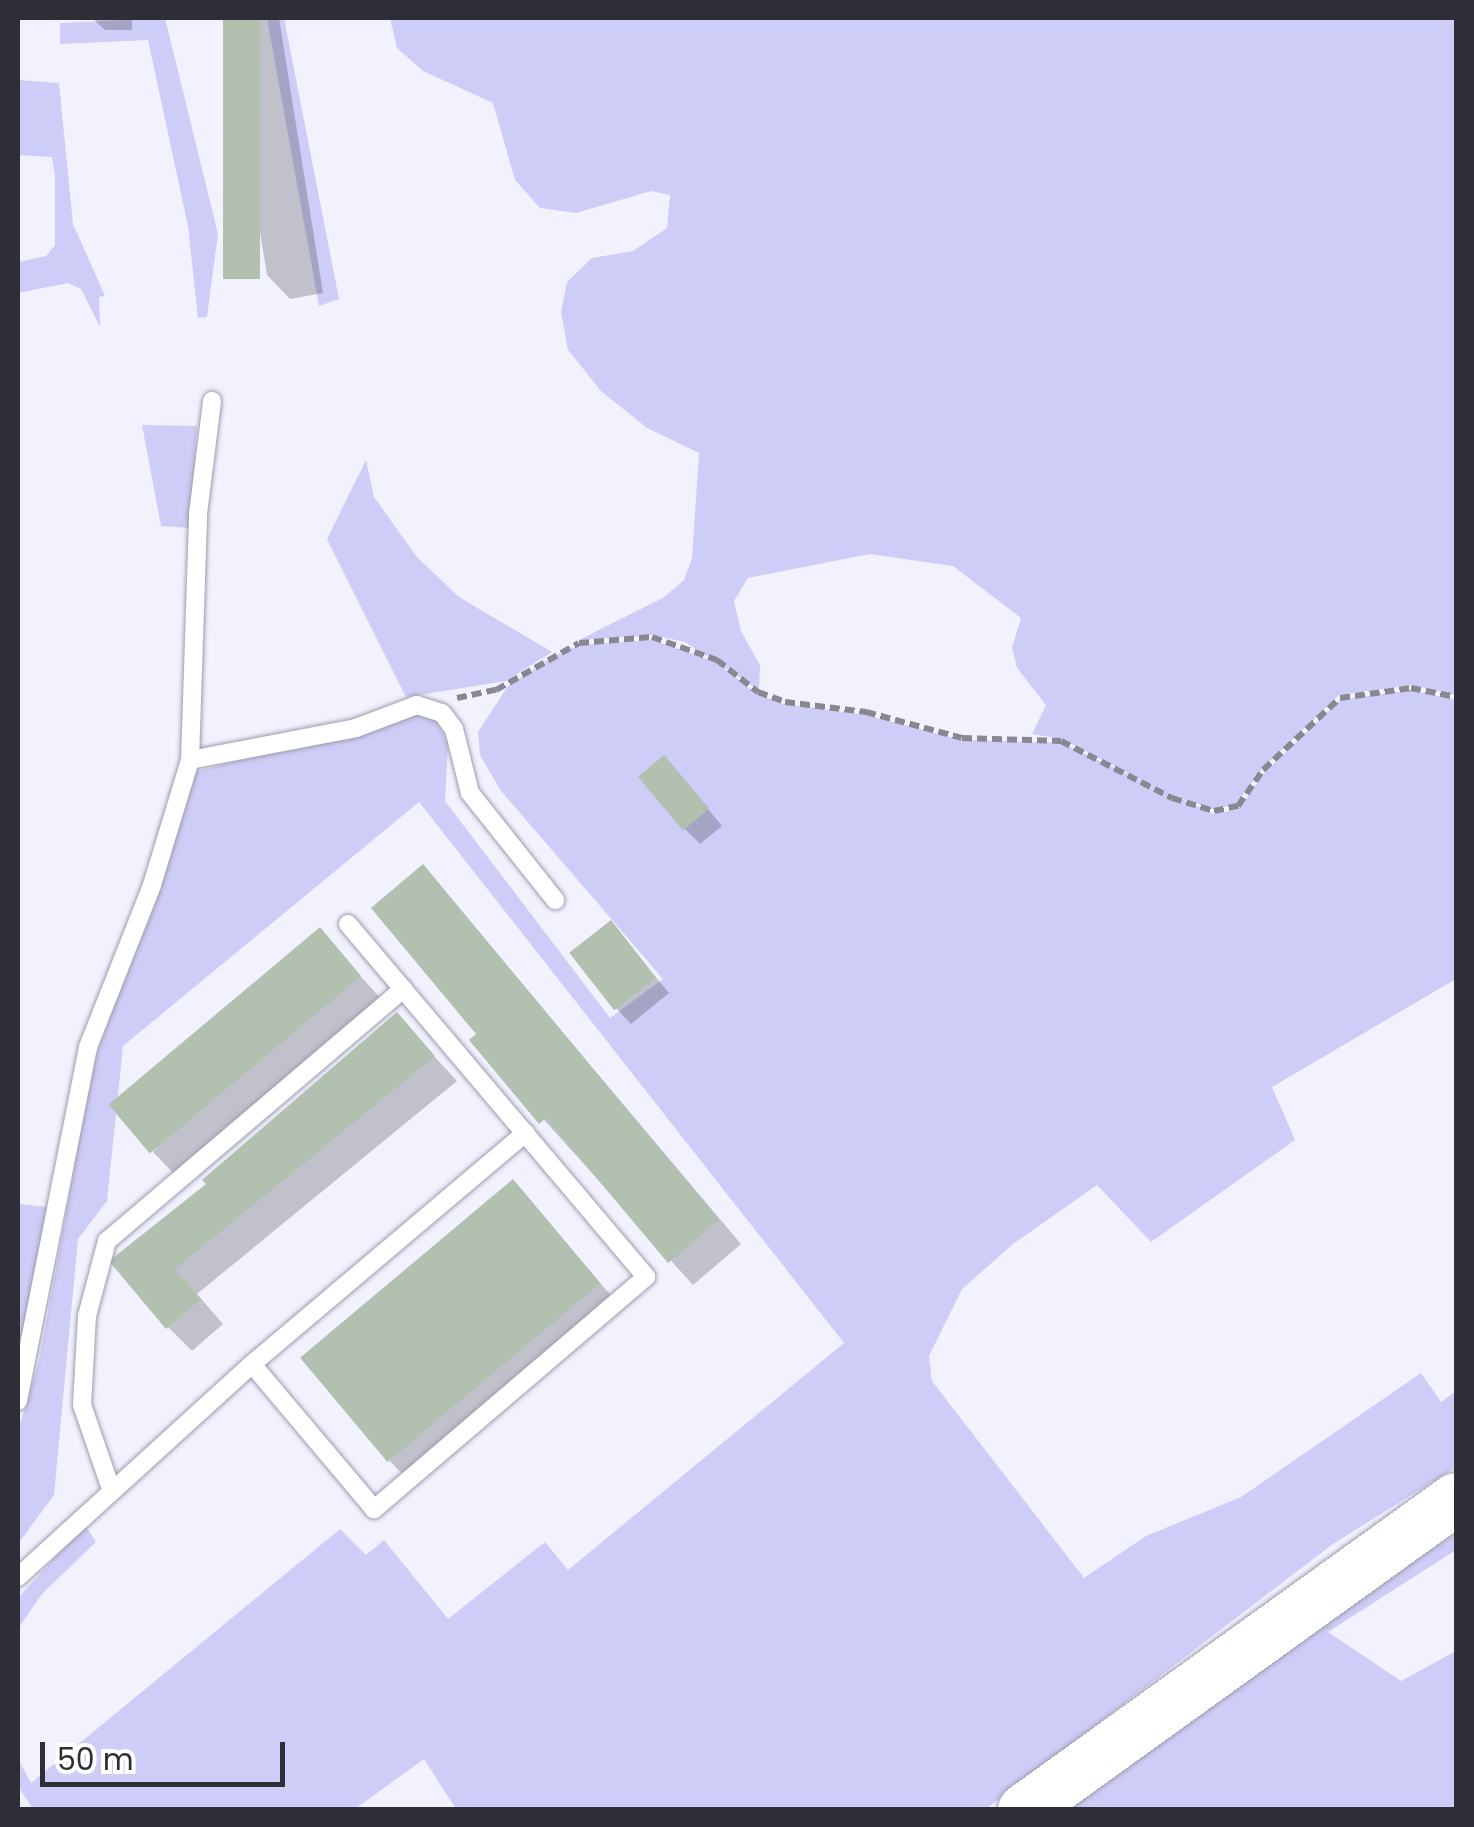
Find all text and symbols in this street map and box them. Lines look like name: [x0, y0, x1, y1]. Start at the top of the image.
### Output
scale bar: [45, 1722, 290, 1784]
text: 50 m: [57, 1738, 134, 1781]

